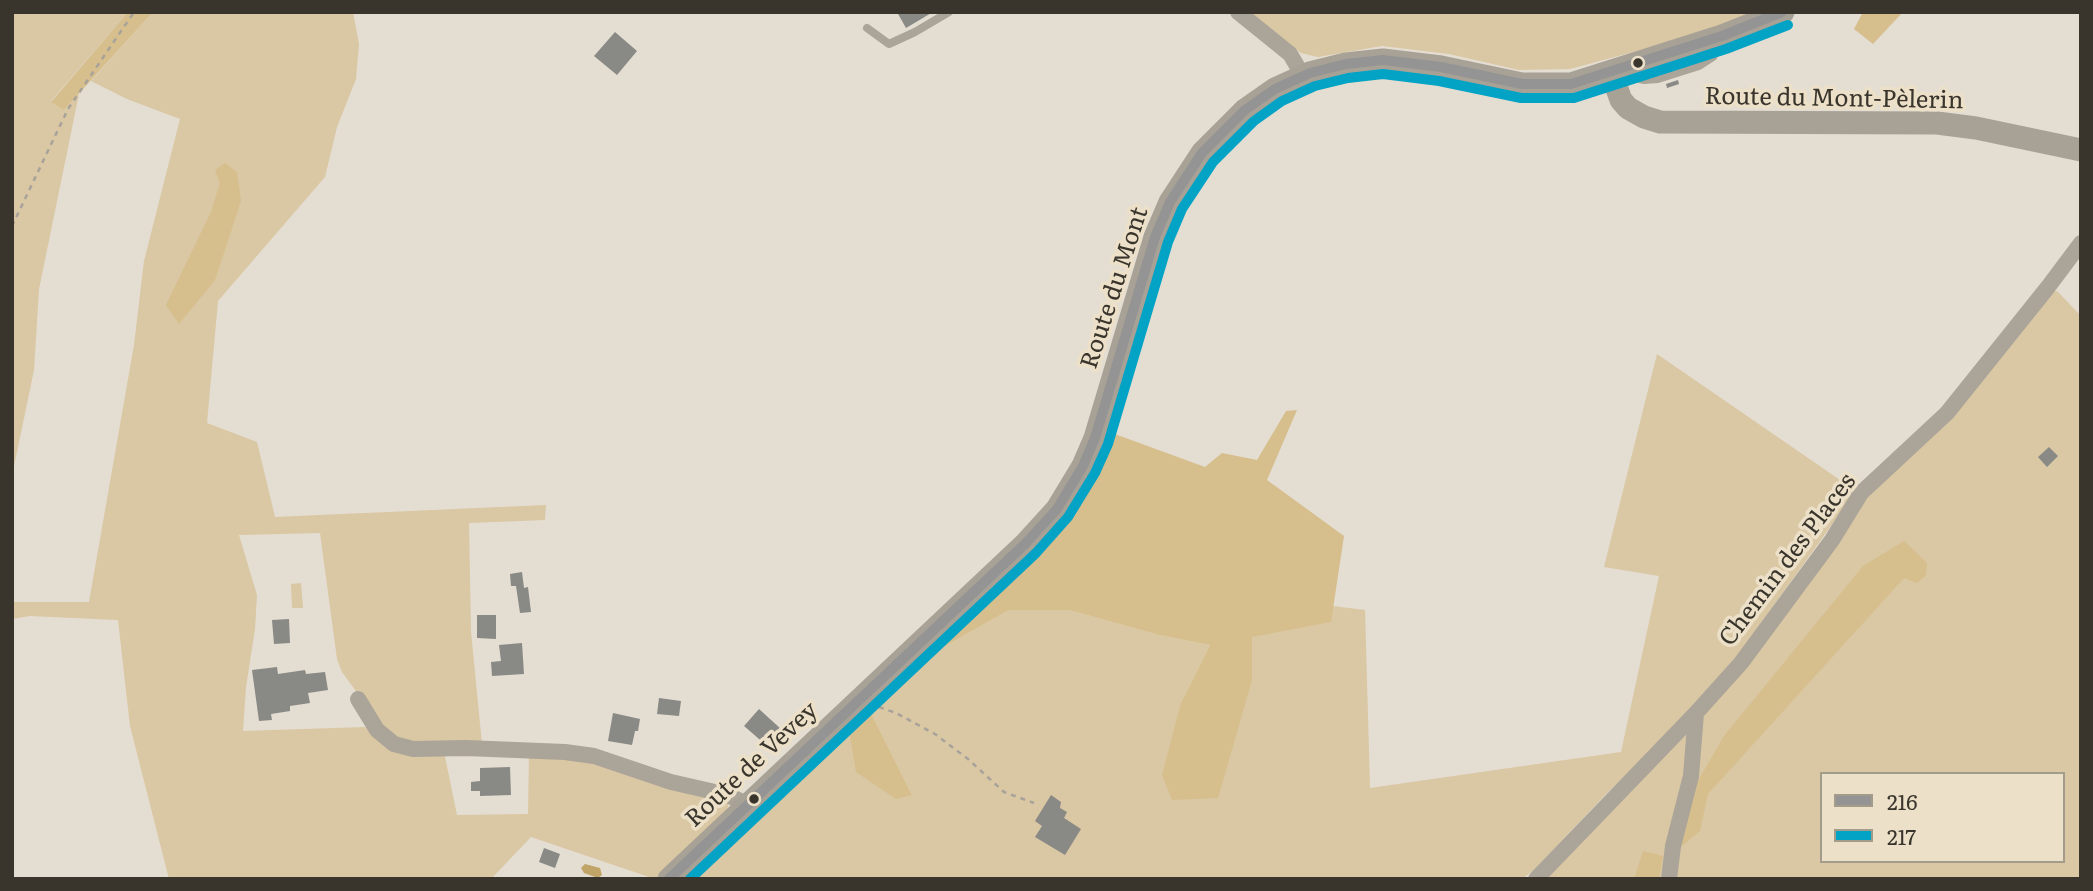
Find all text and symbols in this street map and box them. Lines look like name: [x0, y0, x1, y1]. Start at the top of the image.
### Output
unlabelled marker: [1631, 56, 1645, 70]
street label: Route du Mont-Pèlerin: [1704, 82, 1964, 116]
street label: Route du Mont: [1075, 203, 1155, 373]
street label: Chemin des Places: [1714, 468, 1862, 652]
street label: Route de Vevey: [680, 696, 824, 834]
legend: [1820, 772, 2065, 863]
text: 216: [1887, 785, 1917, 816]
unlabelled marker: [747, 792, 761, 806]
text: 217: [1887, 820, 1916, 851]

